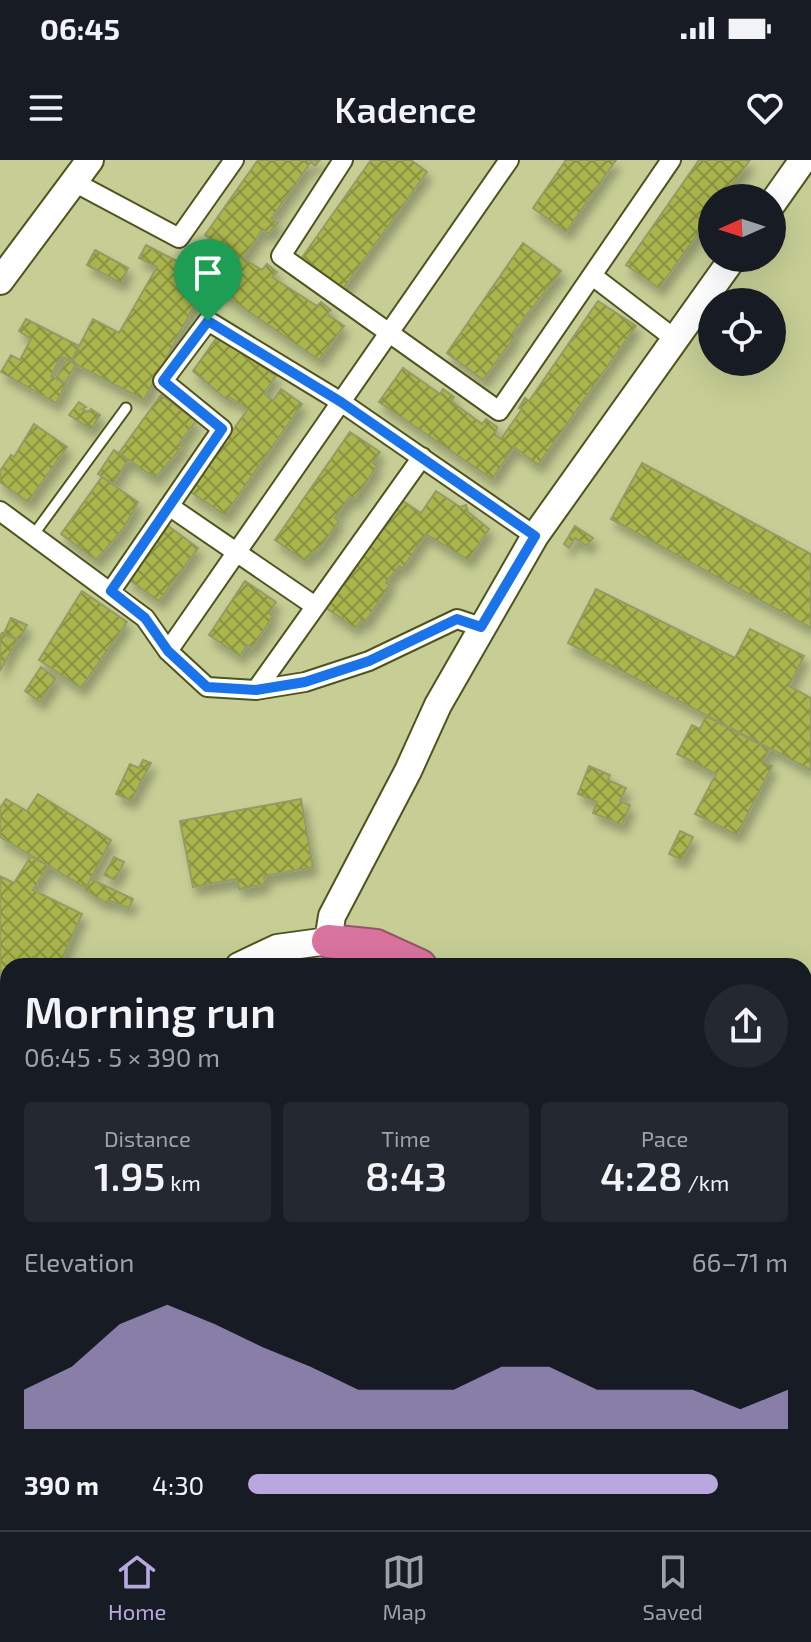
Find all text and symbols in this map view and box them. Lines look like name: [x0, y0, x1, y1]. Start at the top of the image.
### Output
text: 06:45: [40, 10, 120, 46]
icon: menu: [24, 86, 68, 130]
icon: heart: [743, 86, 787, 130]
text: Kadence: [334, 87, 477, 130]
north arrow: [698, 184, 786, 272]
map controls: [698, 184, 786, 376]
pin: [174, 239, 242, 321]
icon: arrive: [186, 251, 230, 295]
button: locate: [698, 288, 786, 376]
text: Morning run: [24, 984, 276, 1037]
button: share: [704, 984, 788, 1068]
text: 06:45 · 5 × 390 m: [24, 1041, 220, 1072]
text: Distance: [104, 1125, 191, 1151]
text: Time: [381, 1125, 431, 1151]
text: Pace: [641, 1125, 688, 1151]
text: 1.95: [94, 1151, 165, 1199]
text: 8:43: [365, 1151, 447, 1199]
text: 4:28: [600, 1151, 683, 1199]
text: km: [165, 1169, 201, 1195]
text: /km: [683, 1169, 729, 1195]
text: Elevation: [24, 1246, 134, 1277]
text: 66–71 m: [692, 1246, 788, 1277]
text: 390 m: [24, 1469, 99, 1500]
text: 4:30: [152, 1469, 204, 1500]
tab: Home: [108, 1550, 166, 1624]
tab: Map: [382, 1550, 427, 1624]
tab: Saved: [643, 1550, 703, 1624]

